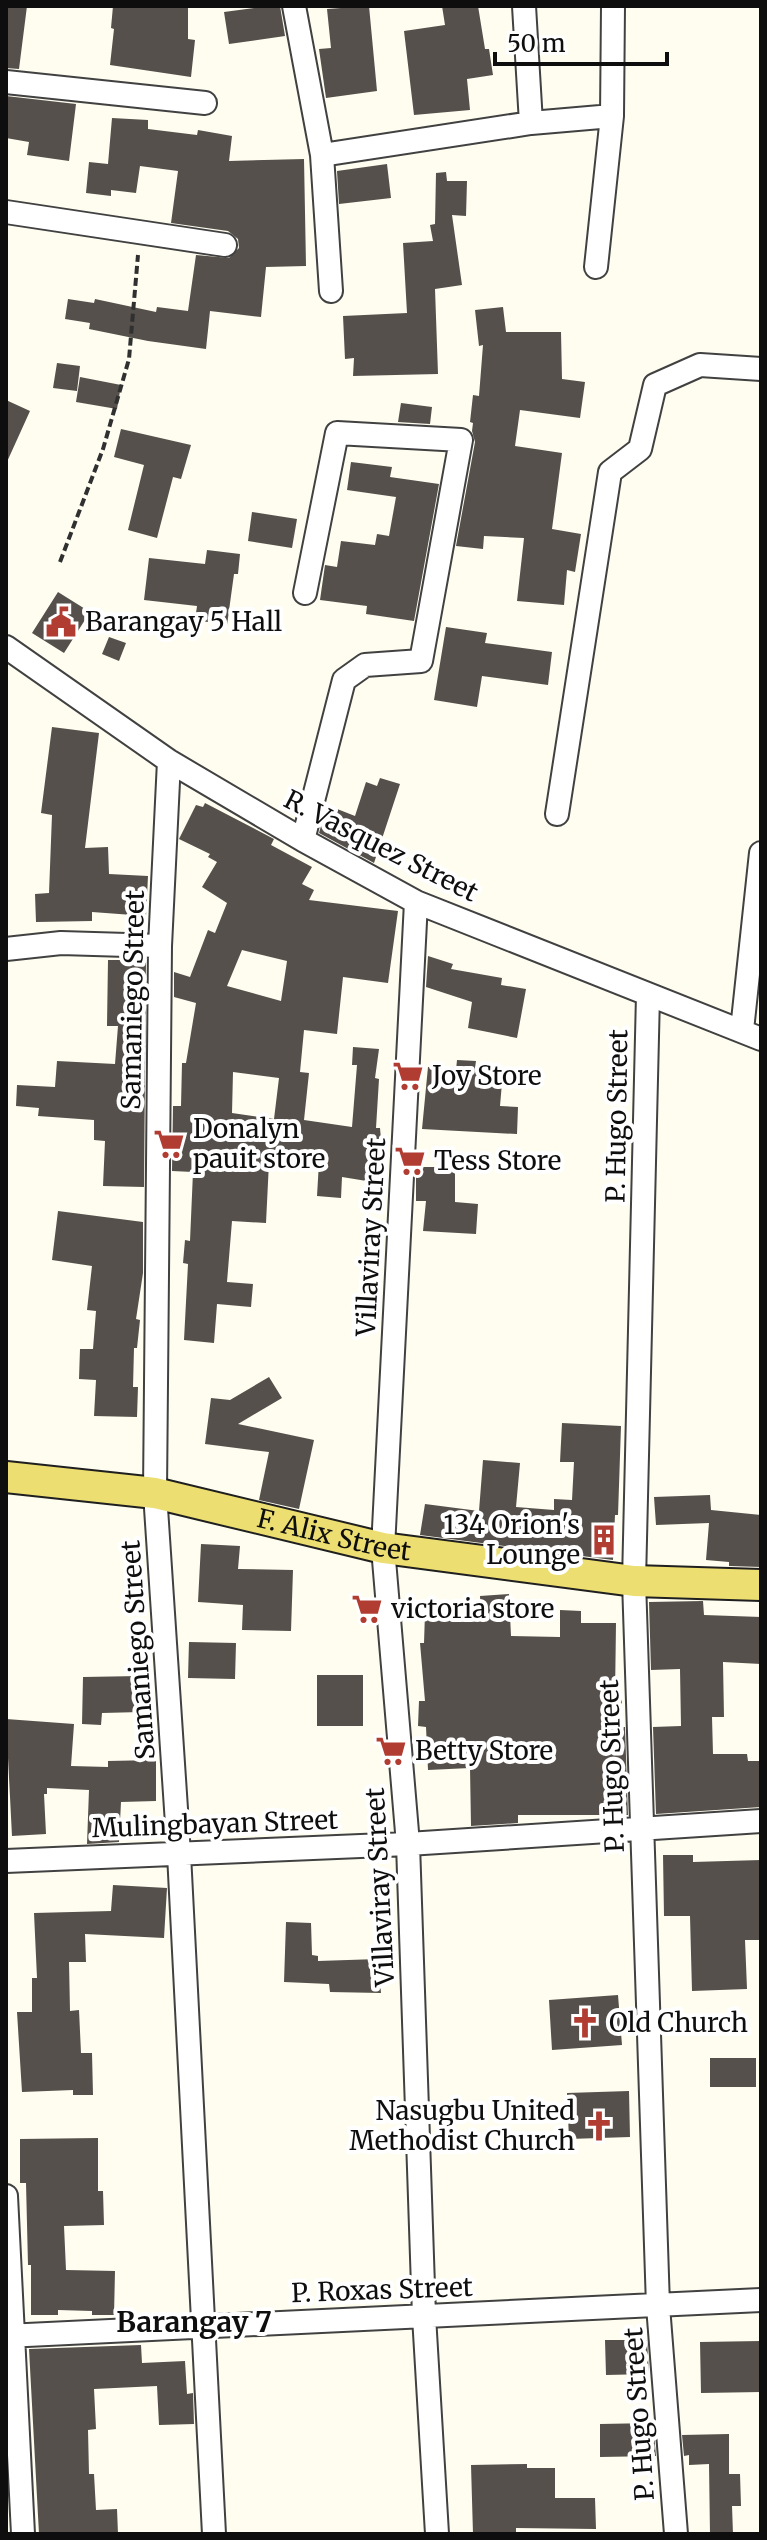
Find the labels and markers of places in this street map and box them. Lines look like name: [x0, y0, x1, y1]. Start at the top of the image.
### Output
public building icon: Barangay 5 Hall: [44, 605, 78, 639]
place label: Barangay 5 Hall: [85, 605, 282, 638]
supermarket icon: Joy Store: [391, 1059, 425, 1093]
place label: Joy Store: [431, 1059, 542, 1092]
place label: Donalyn pauit store: [193, 1112, 325, 1175]
supermarket icon: Donalyn pauit store: [152, 1127, 186, 1161]
supermarket icon: Tess Store: [393, 1144, 427, 1178]
place label: Tess Store: [434, 1144, 561, 1177]
place label: 134 Orion's Lounge: [443, 1508, 580, 1571]
building icon: 134 Orion's Lounge: [587, 1523, 621, 1557]
supermarket icon: victoria store: [350, 1592, 384, 1626]
place label: victoria store: [390, 1592, 554, 1625]
supermarket icon: Betty Store: [374, 1734, 408, 1768]
place label: Betty Store: [415, 1734, 553, 1767]
church icon: Old Church: [568, 2006, 602, 2040]
place label: Old Church: [609, 2006, 748, 2039]
place label: Nasugbu United Methodist Church: [349, 2094, 575, 2157]
church icon: Nasugbu United Methodist Church: [582, 2109, 616, 2143]

